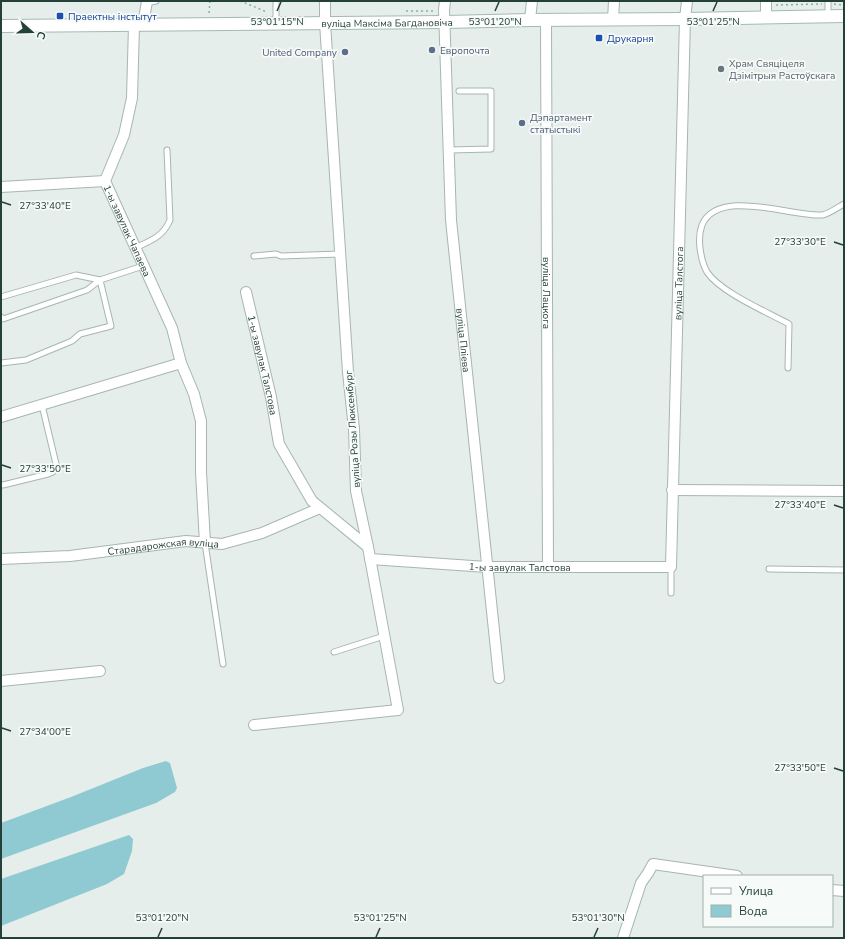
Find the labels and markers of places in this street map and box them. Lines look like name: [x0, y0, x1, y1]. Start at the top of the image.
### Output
place label: Праектны інстытут: [68, 10, 157, 24]
marker: Праектны інстытут: [55, 11, 65, 21]
place label: Друкарня: [607, 32, 654, 46]
marker: Друкарня: [594, 33, 604, 43]
place label: Европочта: [440, 44, 490, 58]
marker: Европочта: [427, 45, 437, 55]
place label: United Company: [262, 46, 338, 60]
marker: United Company: [340, 47, 350, 57]
place label: Храм Свяціцеля Дзімітрыя Растоўскага: [729, 57, 835, 83]
marker: Храм Свяціцеля Дзімітрыя Растоўскага: [716, 64, 726, 74]
place label: Дэпартамент статыстыкі: [530, 111, 593, 137]
marker: Дэпартамент статыстыкі: [517, 118, 527, 128]

